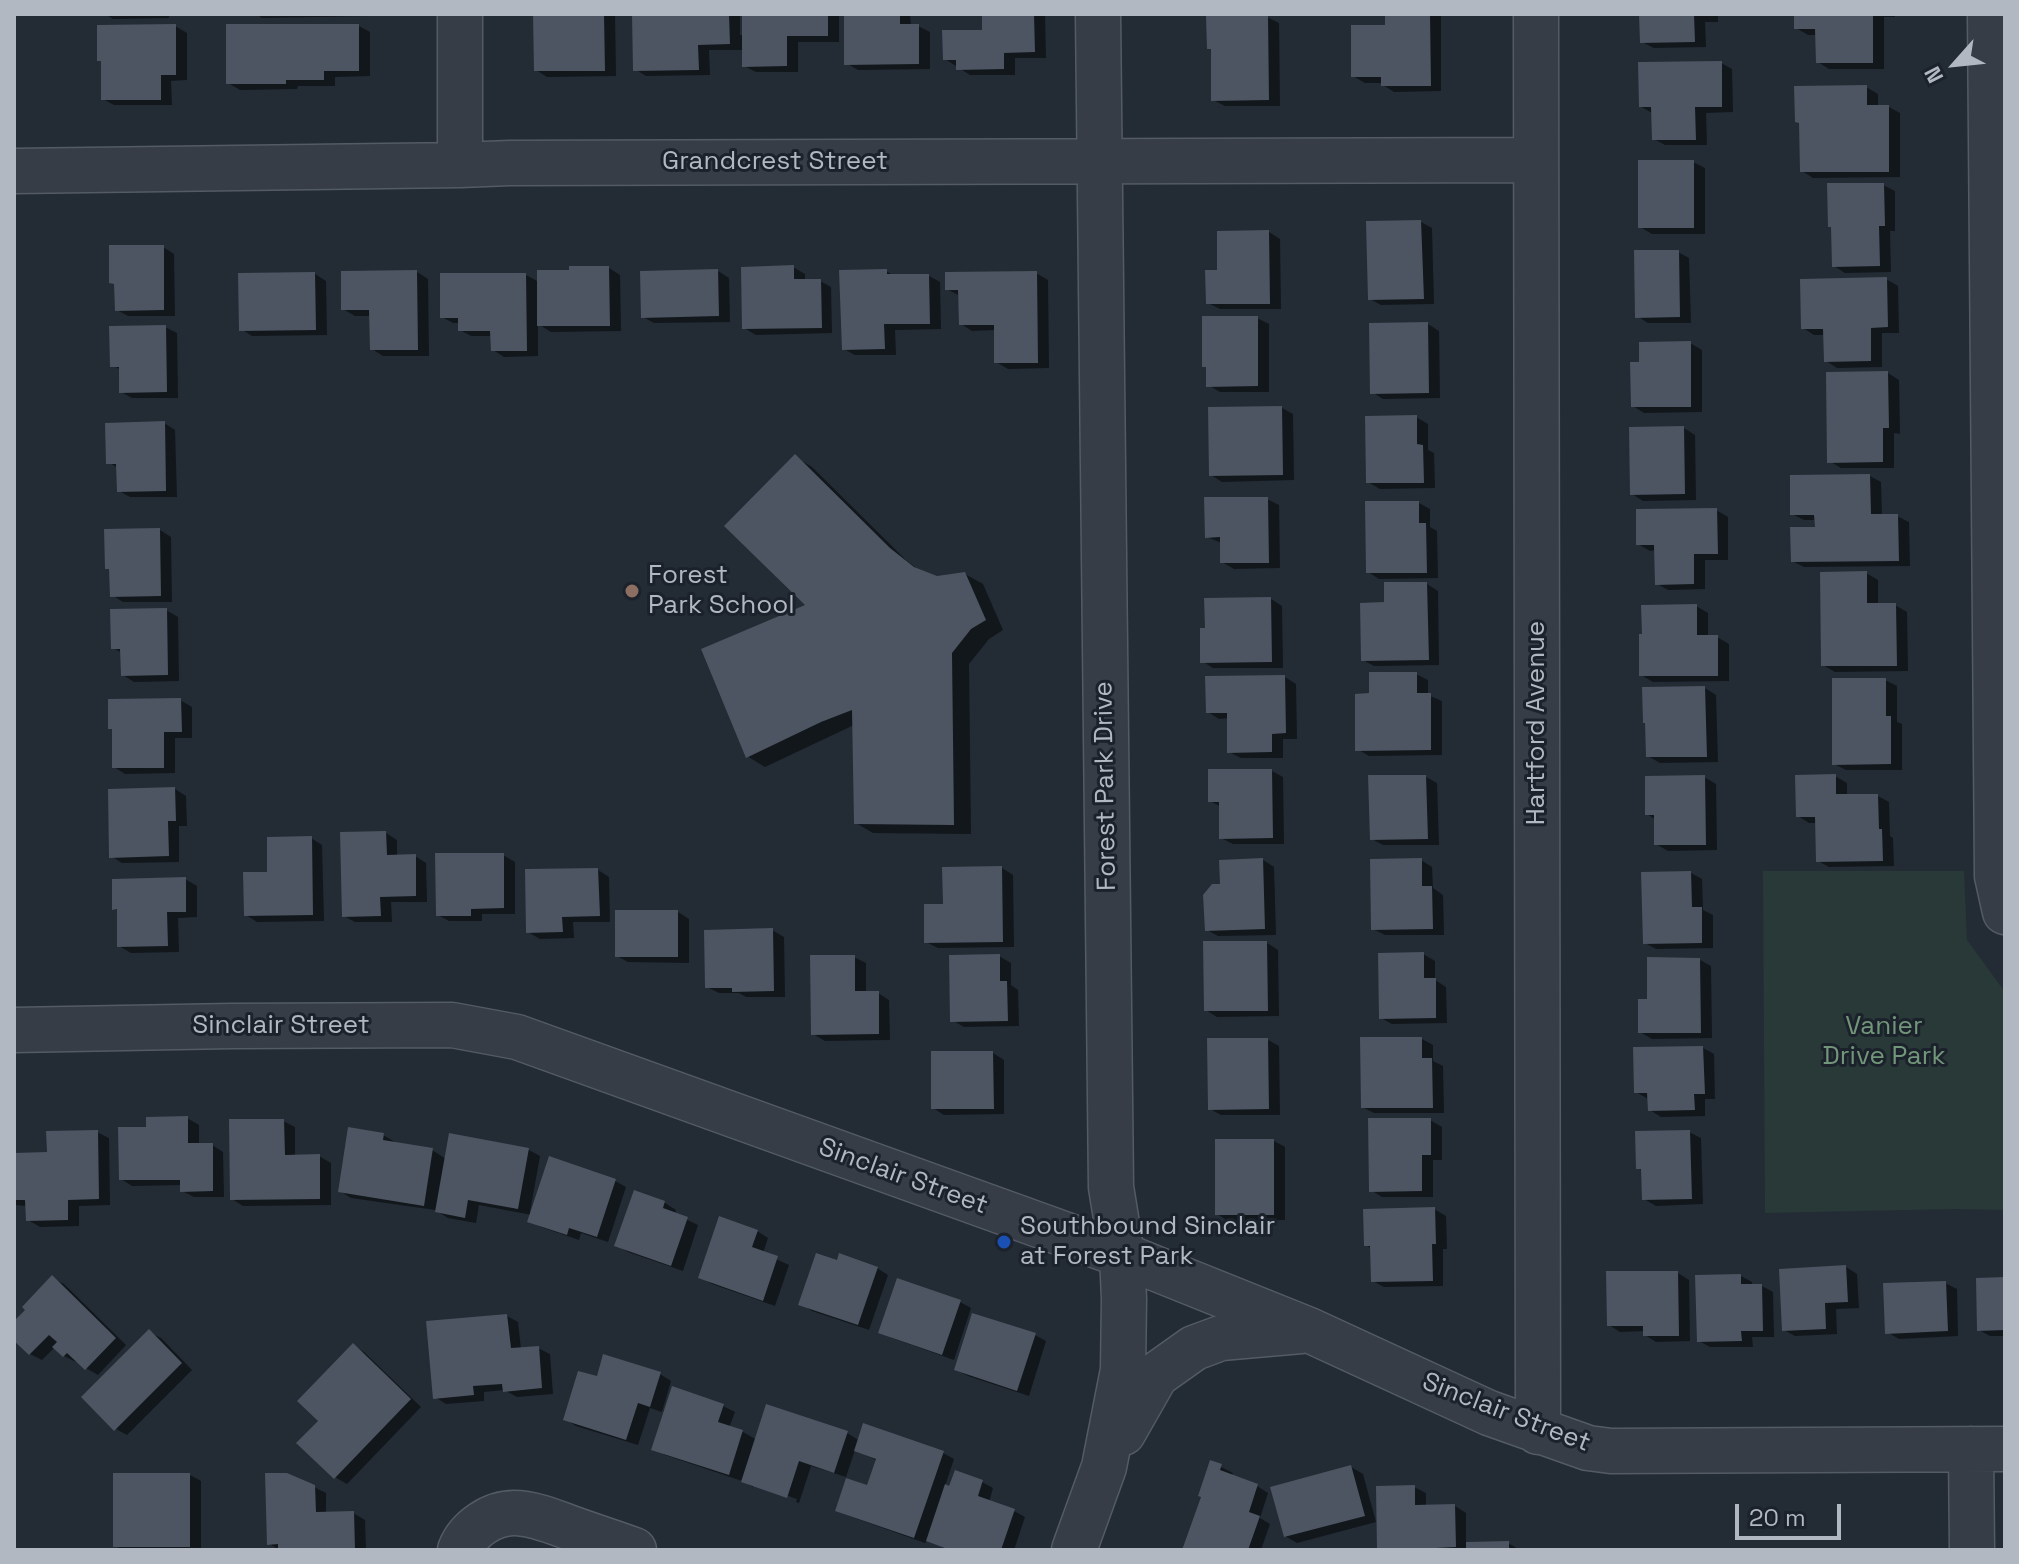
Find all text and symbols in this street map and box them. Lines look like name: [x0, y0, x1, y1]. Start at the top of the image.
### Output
north arrow: [1915, 24, 1995, 104]
text: N: [1918, 62, 1949, 88]
street label: Grandcrest Street: [662, 146, 888, 178]
place label: Forest Park School: [648, 560, 795, 622]
marker: Forest Park School: [623, 582, 641, 600]
street label: Hartford Avenue: [1521, 621, 1553, 825]
street label: Forest Park Drive: [1089, 681, 1123, 891]
street label: Sinclair Street: [192, 1010, 370, 1042]
park label: Vanier Drive Park: [1822, 1011, 1946, 1072]
street label: Sinclair Street: [814, 1132, 992, 1222]
place label: Southbound Sinclair at Forest Park: [1020, 1211, 1275, 1272]
marker: Southbound Sinclair at Forest Park: [995, 1233, 1013, 1251]
street label: Sinclair Street: [1418, 1367, 1594, 1459]
scale bar: [1739, 1488, 1845, 1538]
text: 20 m: [1749, 1502, 1806, 1533]

